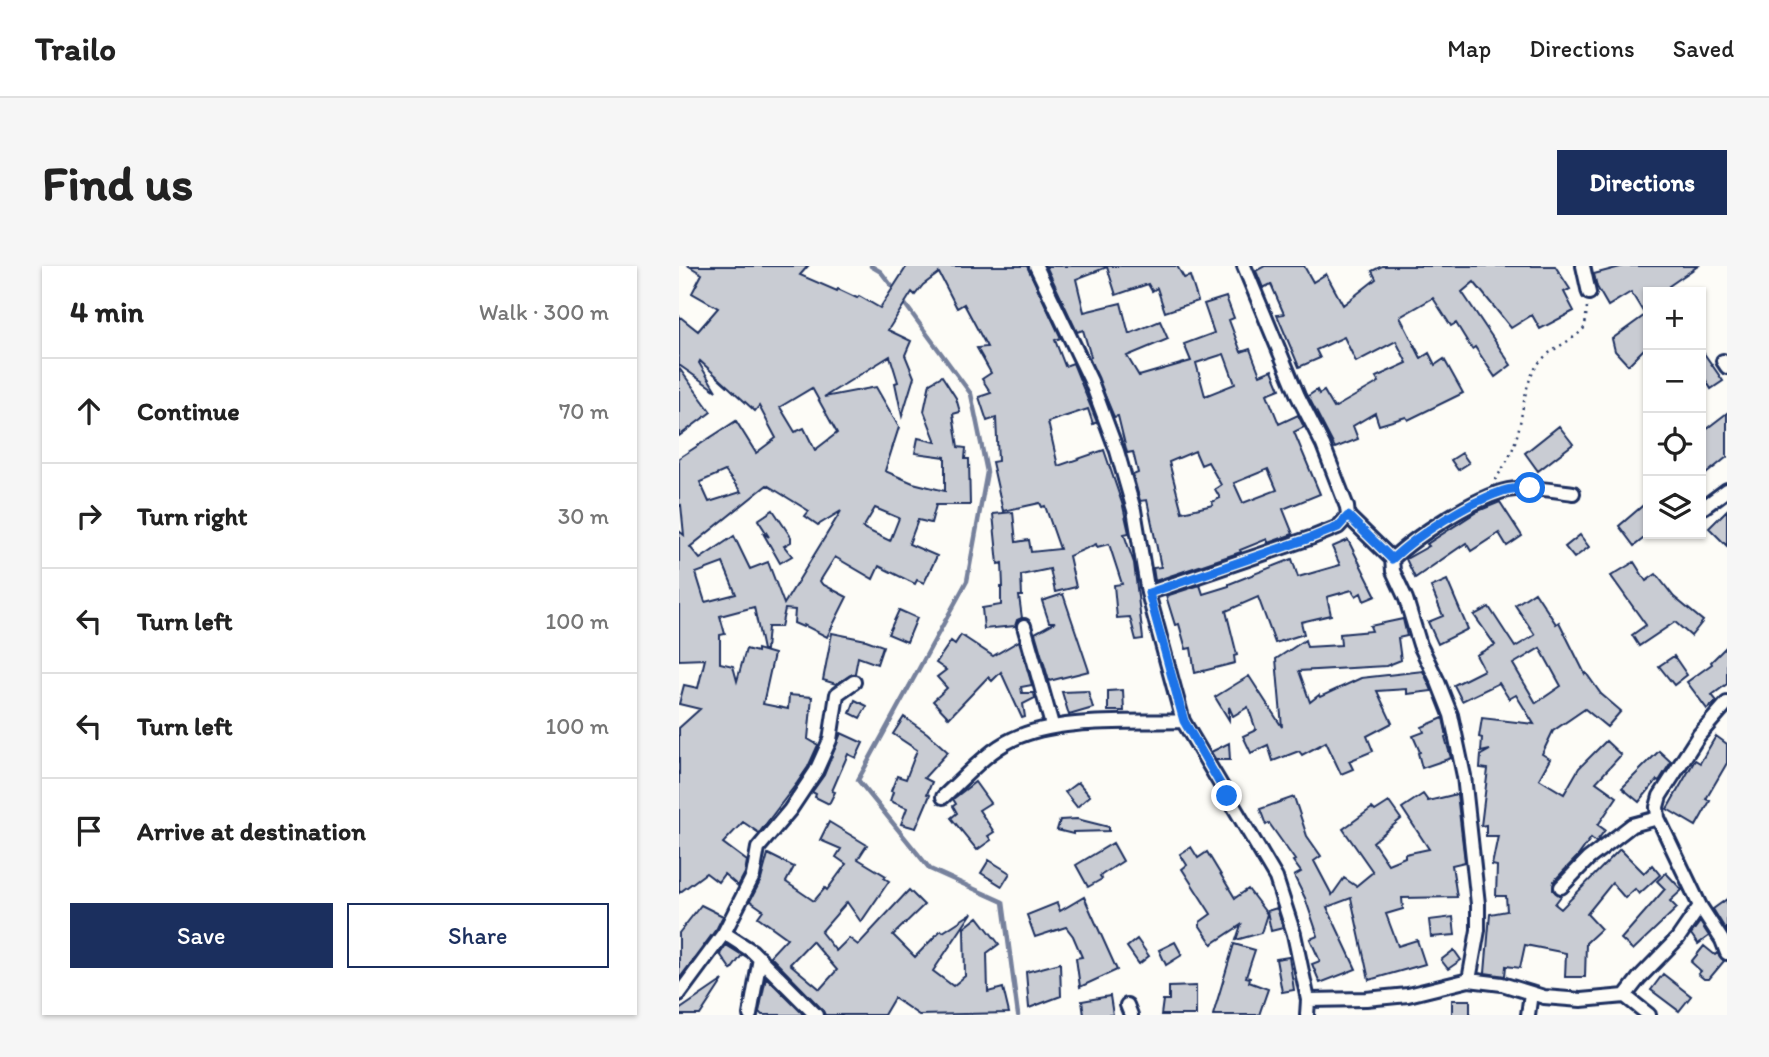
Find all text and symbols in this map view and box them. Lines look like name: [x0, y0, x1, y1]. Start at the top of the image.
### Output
text: Trailo: [35, 29, 116, 68]
text: Map: [1447, 34, 1491, 63]
text: Directions: [1529, 34, 1635, 63]
text: Saved: [1673, 34, 1734, 63]
button: Directions: [1557, 150, 1727, 215]
text: Find us: [42, 153, 193, 212]
map controls: [1643, 287, 1706, 539]
button: +: [1643, 287, 1706, 350]
text: 4 min: [70, 293, 144, 330]
text: Walk · 300 m: [479, 298, 609, 326]
button: −: [1643, 350, 1706, 413]
icon: ahead: [70, 392, 108, 430]
text: Continue: [137, 395, 240, 427]
text: 70 m: [559, 397, 609, 425]
button: locate: [1643, 413, 1706, 476]
route start: [1514, 472, 1545, 503]
button: layers: [1643, 476, 1706, 539]
icon: right: [70, 497, 108, 535]
text: Turn right: [137, 500, 248, 532]
text: 30 m: [558, 502, 609, 530]
icon: left: [70, 602, 108, 640]
text: Turn left: [137, 605, 233, 637]
text: 100 m: [545, 607, 609, 635]
icon: left: [70, 707, 108, 745]
text: Turn left: [137, 710, 233, 742]
text: 100 m: [545, 712, 609, 740]
route end: [1211, 780, 1242, 811]
icon: arrive: [70, 812, 108, 850]
text: Arrive at destination: [137, 815, 366, 847]
button: Save: [70, 903, 333, 968]
button: Share: [347, 903, 609, 968]

